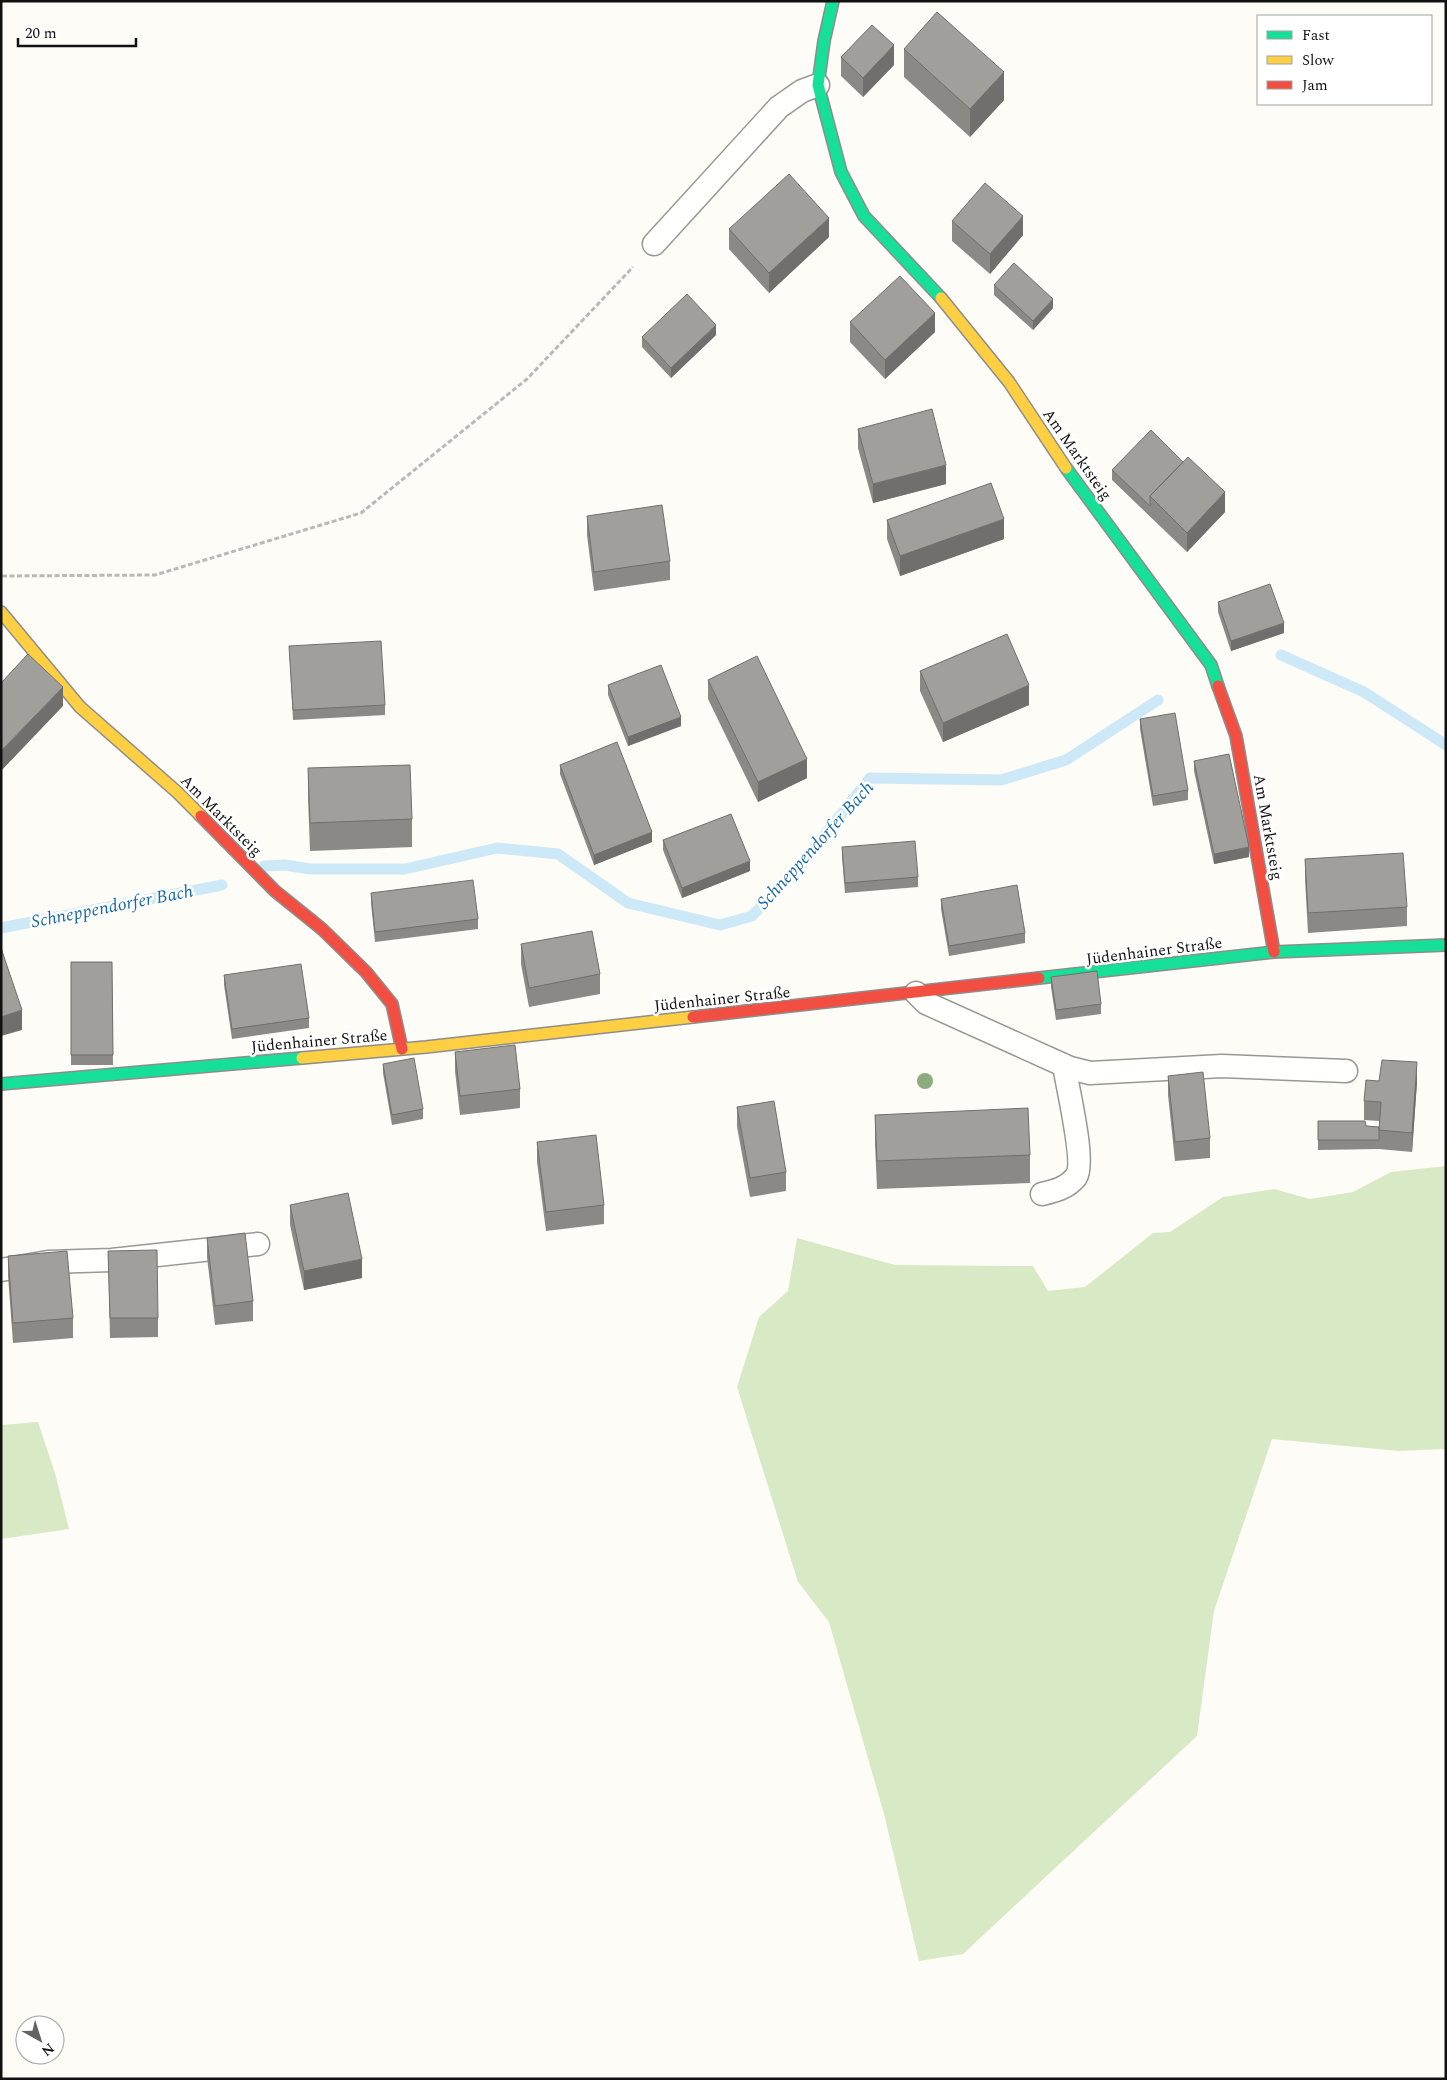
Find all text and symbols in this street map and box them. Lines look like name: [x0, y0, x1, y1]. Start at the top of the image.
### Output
scale bar: [18, 15, 135, 47]
legend: [1257, 15, 1432, 105]
text: 20 m: [25, 22, 57, 45]
text: Fast: [1302, 24, 1330, 47]
text: Slow: [1302, 49, 1334, 72]
text: Jam: [1302, 74, 1328, 97]
street label: Am Marktsteig: [1037, 404, 1118, 505]
street label: Am Marktsteig: [175, 769, 268, 862]
street label: Am Marktsteig: [1247, 772, 1289, 882]
water label: Schneppendorfer Bach: [750, 775, 880, 915]
water label: Schneppendorfer Bach: [29, 878, 195, 935]
street label: Jüdenhainer Straße: [1085, 931, 1223, 971]
street label: Jüdenhainer Straße: [653, 980, 791, 1018]
street label: Jüdenhainer Straße: [250, 1023, 388, 1059]
north arrow: [15, 2015, 65, 2065]
text: N: [37, 2038, 59, 2061]

